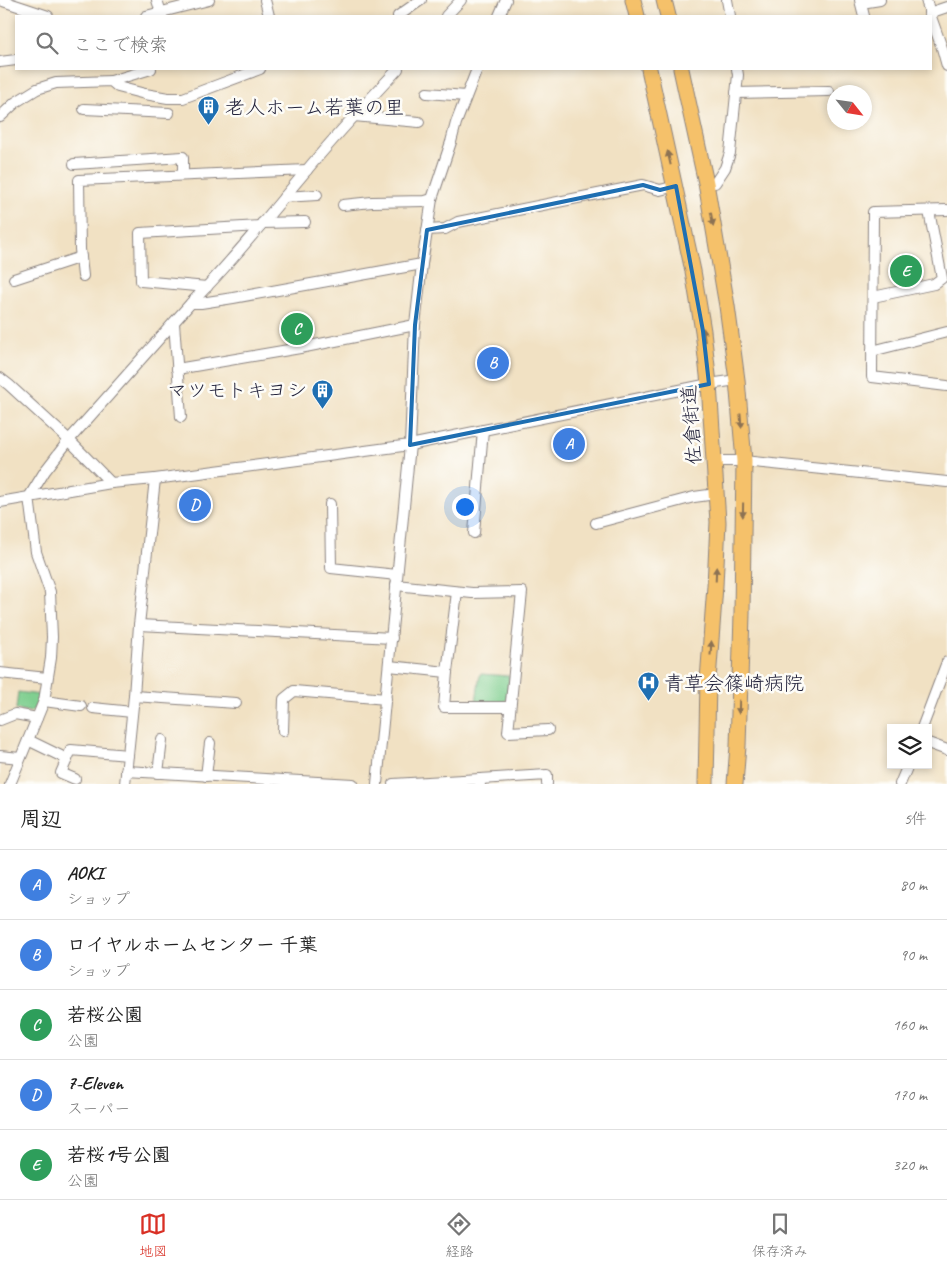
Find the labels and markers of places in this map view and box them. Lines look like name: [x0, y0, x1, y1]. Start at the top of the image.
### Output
building icon: 老人ホーム若葉の里: [197, 95, 221, 126]
place label: 老人ホーム若葉の里: [225, 95, 404, 120]
pin: E: [890, 252, 922, 290]
pin: C: [281, 310, 313, 348]
pin: B: [477, 344, 509, 382]
place label: マツモトキヨシ: [167, 378, 307, 403]
building icon: マツモトキヨシ: [311, 378, 335, 409]
pin: A: [553, 425, 585, 463]
pin: D: [179, 486, 211, 524]
hospital icon: 青草会篠崎病院: [636, 671, 660, 702]
place label: 青草会篠崎病院: [664, 671, 804, 696]

